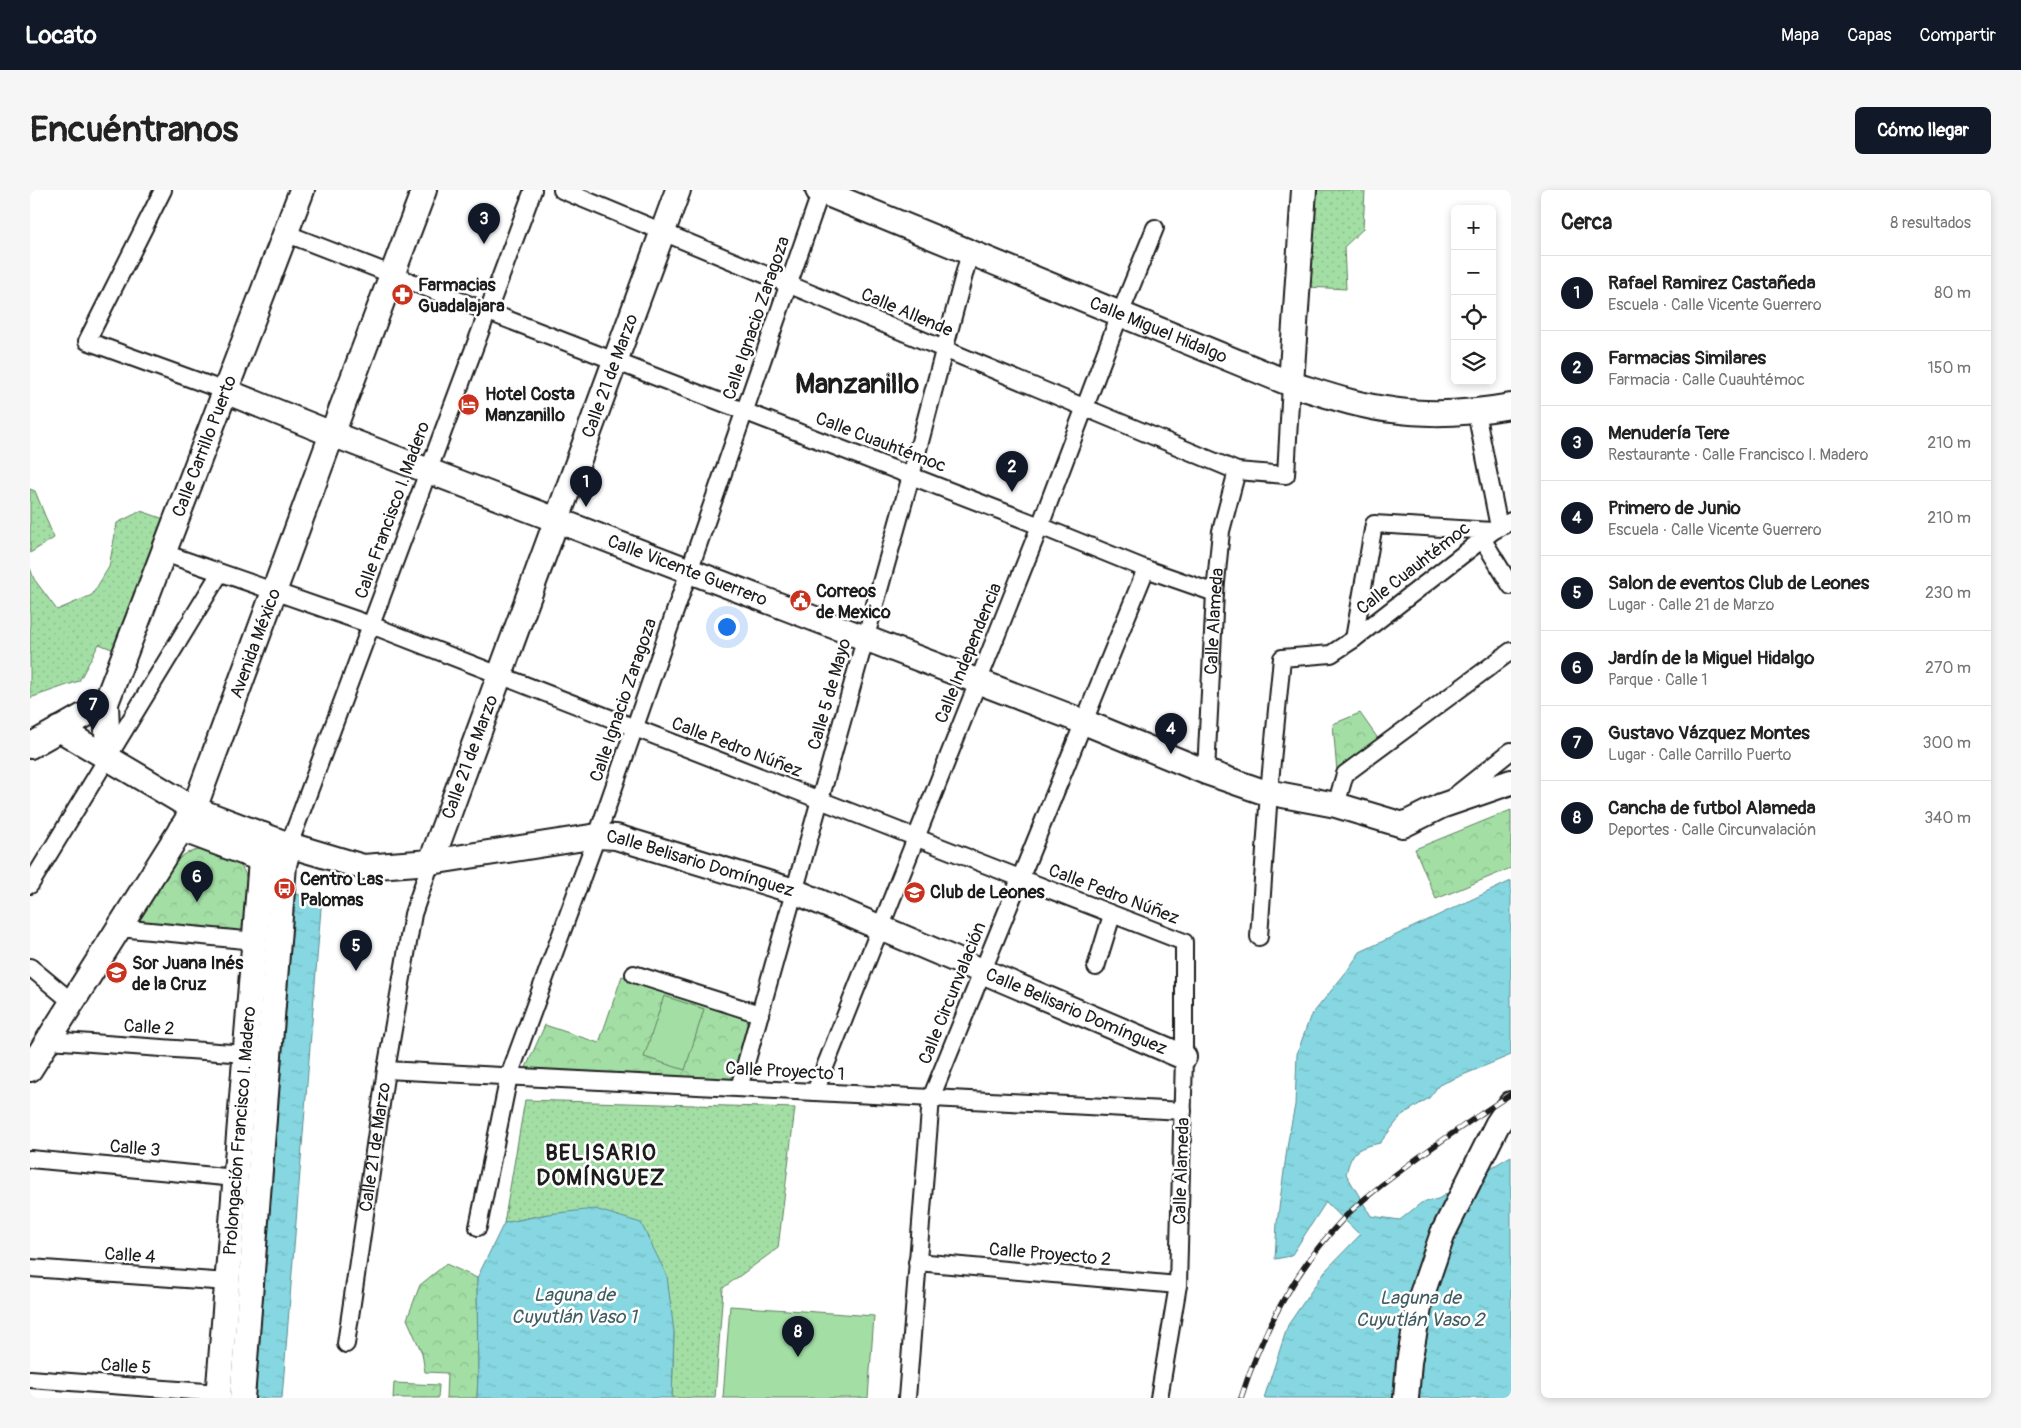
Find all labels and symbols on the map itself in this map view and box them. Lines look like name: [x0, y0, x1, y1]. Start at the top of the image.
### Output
pin: 3: [468, 203, 500, 244]
street label: Calle Ignacio Zaragoza: [718, 233, 795, 403]
place label: Farmacias Guadalajara: [418, 274, 505, 318]
pharmacy icon: Farmacias Guadalajara: [390, 283, 414, 307]
street label: Calle Allende: [857, 283, 956, 342]
street label: Calle Miguel Hidalgo: [1086, 292, 1231, 369]
street label: Calle 21 de Marzo: [577, 310, 644, 441]
district label: Manzanillo: [795, 367, 919, 402]
street label: Calle Carrillo Puerto: [167, 372, 242, 520]
place label: Hotel Costa Manzanillo: [485, 383, 575, 427]
hotel icon: Hotel Costa Manzanillo: [457, 392, 481, 416]
street label: Calle Cuauhtémoc: [812, 407, 949, 478]
street label: Calle Francisco I. Madero: [350, 418, 435, 602]
pin: 2: [996, 451, 1028, 492]
pin: 1: [570, 466, 602, 507]
street label: Calle Cuauhtémoc: [1352, 517, 1475, 620]
street label: Calle Vicente Guerrero: [604, 530, 771, 612]
street label: Calle Alameda: [1200, 567, 1229, 675]
place label: Correos de Mexico: [816, 580, 891, 624]
street label: Calle Independencia: [930, 580, 1007, 727]
street label: Avenida México: [225, 585, 286, 702]
public building icon: Correos de Mexico: [788, 589, 812, 613]
your location: [714, 614, 740, 640]
street label: Calle Ignacio Zaragoza: [585, 615, 662, 785]
street label: Calle 5 de Mayo: [803, 635, 856, 753]
pin: 7: [77, 689, 109, 730]
street label: Calle 21 de Marzo: [437, 692, 504, 822]
street label: Calle Pedro Núñez: [668, 712, 805, 783]
pin: 4: [1155, 713, 1187, 754]
street label: Calle Belisario Domínguez: [606, 826, 797, 902]
street label: Calle Pedro Núñez: [1045, 859, 1182, 930]
pin: 6: [181, 861, 213, 902]
place label: Centro Las Palomas: [300, 868, 384, 912]
bus stop icon: Centro Las Palomas: [272, 877, 296, 901]
school or university icon: Club de Leones: [902, 880, 926, 904]
place label: Club de Leones: [930, 881, 1046, 904]
street label: Calle Circunvalación: [913, 919, 991, 1068]
pin: 5: [340, 930, 372, 971]
place label: Sor Juana Inés de la Cruz: [132, 952, 244, 996]
school or university icon: Sor Juana Inés de la Cruz: [104, 961, 128, 985]
street label: Calle Belisario Domínguez: [982, 963, 1171, 1061]
street label: Prolongación Francisco I. Madero: [218, 1005, 261, 1256]
street label: Calle 2: [123, 1014, 175, 1041]
street label: Calle Proyecto 1: [725, 1057, 845, 1086]
street label: Calle 21 de Marzo: [354, 1081, 396, 1213]
street label: Calle Alameda: [1168, 1117, 1195, 1225]
street label: Calle 3: [109, 1135, 161, 1162]
district label: BELISARIO DOMÍNGUEZ: [536, 1139, 666, 1192]
street label: Calle Proyecto 2: [988, 1238, 1112, 1271]
street label: Calle 4: [104, 1242, 157, 1269]
water label: Laguna de Cuyutlán Vaso 1: [511, 1283, 638, 1329]
water label: Laguna de Cuyutlán Vaso 2: [1356, 1286, 1487, 1332]
pin: 8: [782, 1316, 814, 1357]
street label: Calle 5: [100, 1353, 152, 1380]

